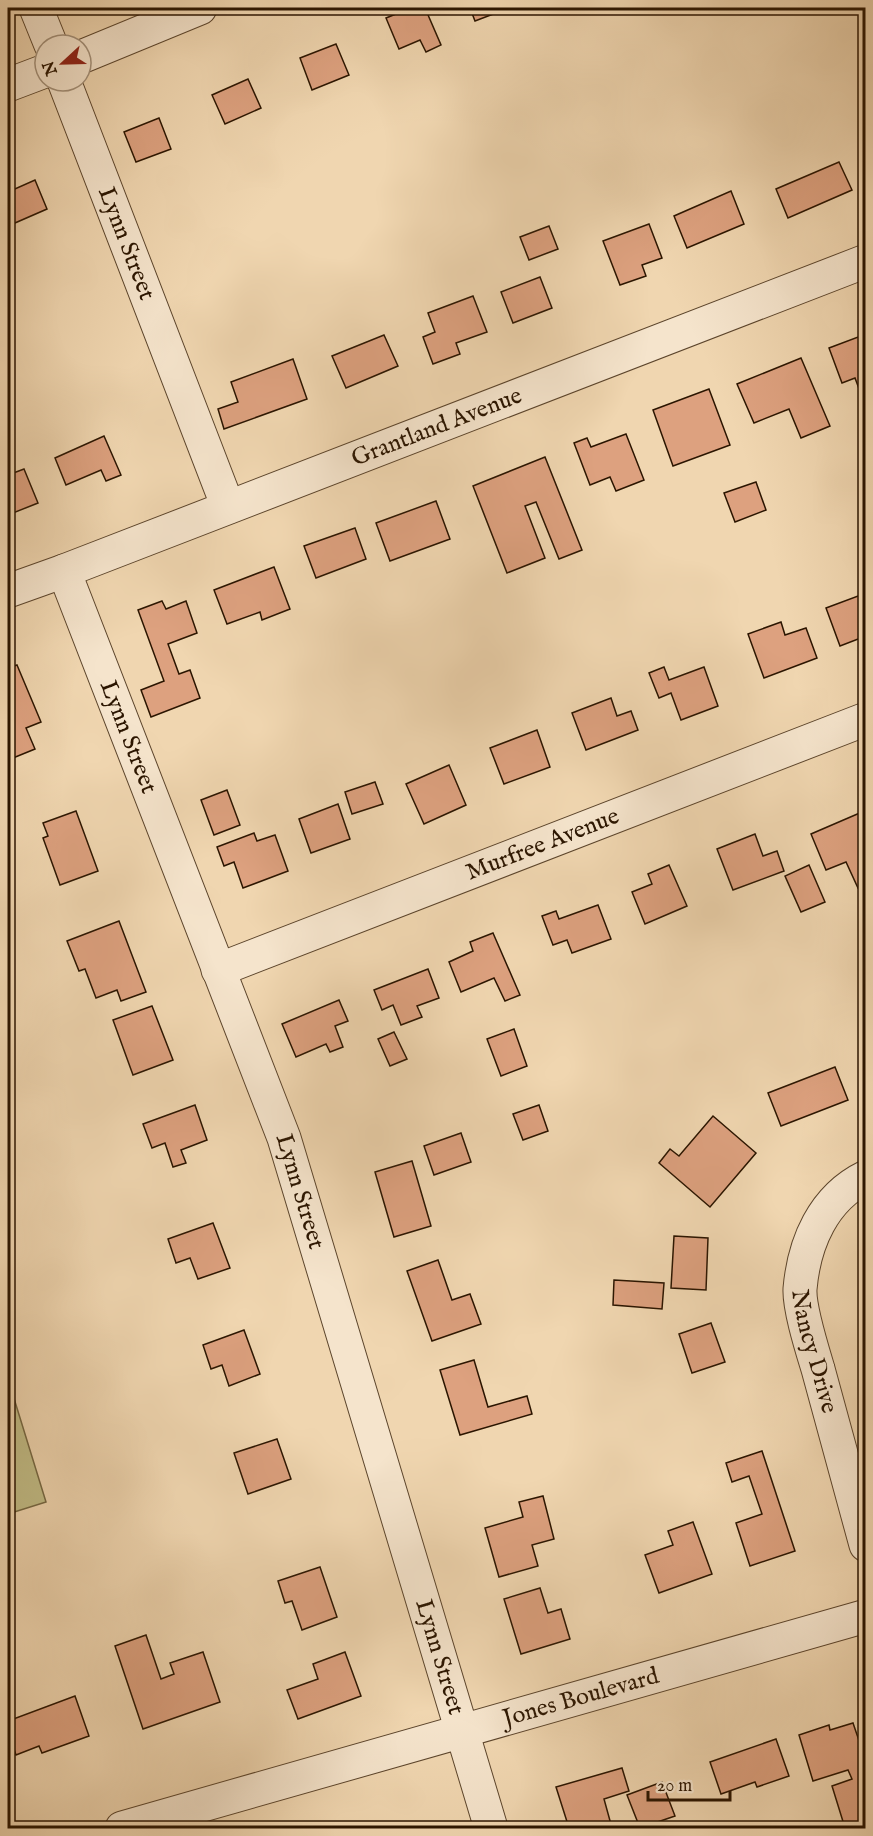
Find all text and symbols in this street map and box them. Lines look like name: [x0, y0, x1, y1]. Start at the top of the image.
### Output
north arrow: [33, 33, 93, 93]
text: N: [39, 58, 63, 79]
street label: Lynn Street: [91, 182, 162, 304]
street label: Grantland Avenue: [347, 380, 526, 474]
street label: Lynn Street: [92, 676, 164, 798]
street label: Murfree Avenue: [462, 801, 624, 888]
street label: Lynn Street: [268, 1130, 332, 1253]
street label: Nancy Drive: [784, 1288, 845, 1417]
street label: Lynn Street: [408, 1596, 472, 1718]
street label: Jones Boulevard: [496, 1660, 662, 1735]
scale bar: [648, 1764, 730, 1802]
text: 20 m: [657, 1775, 692, 1798]

